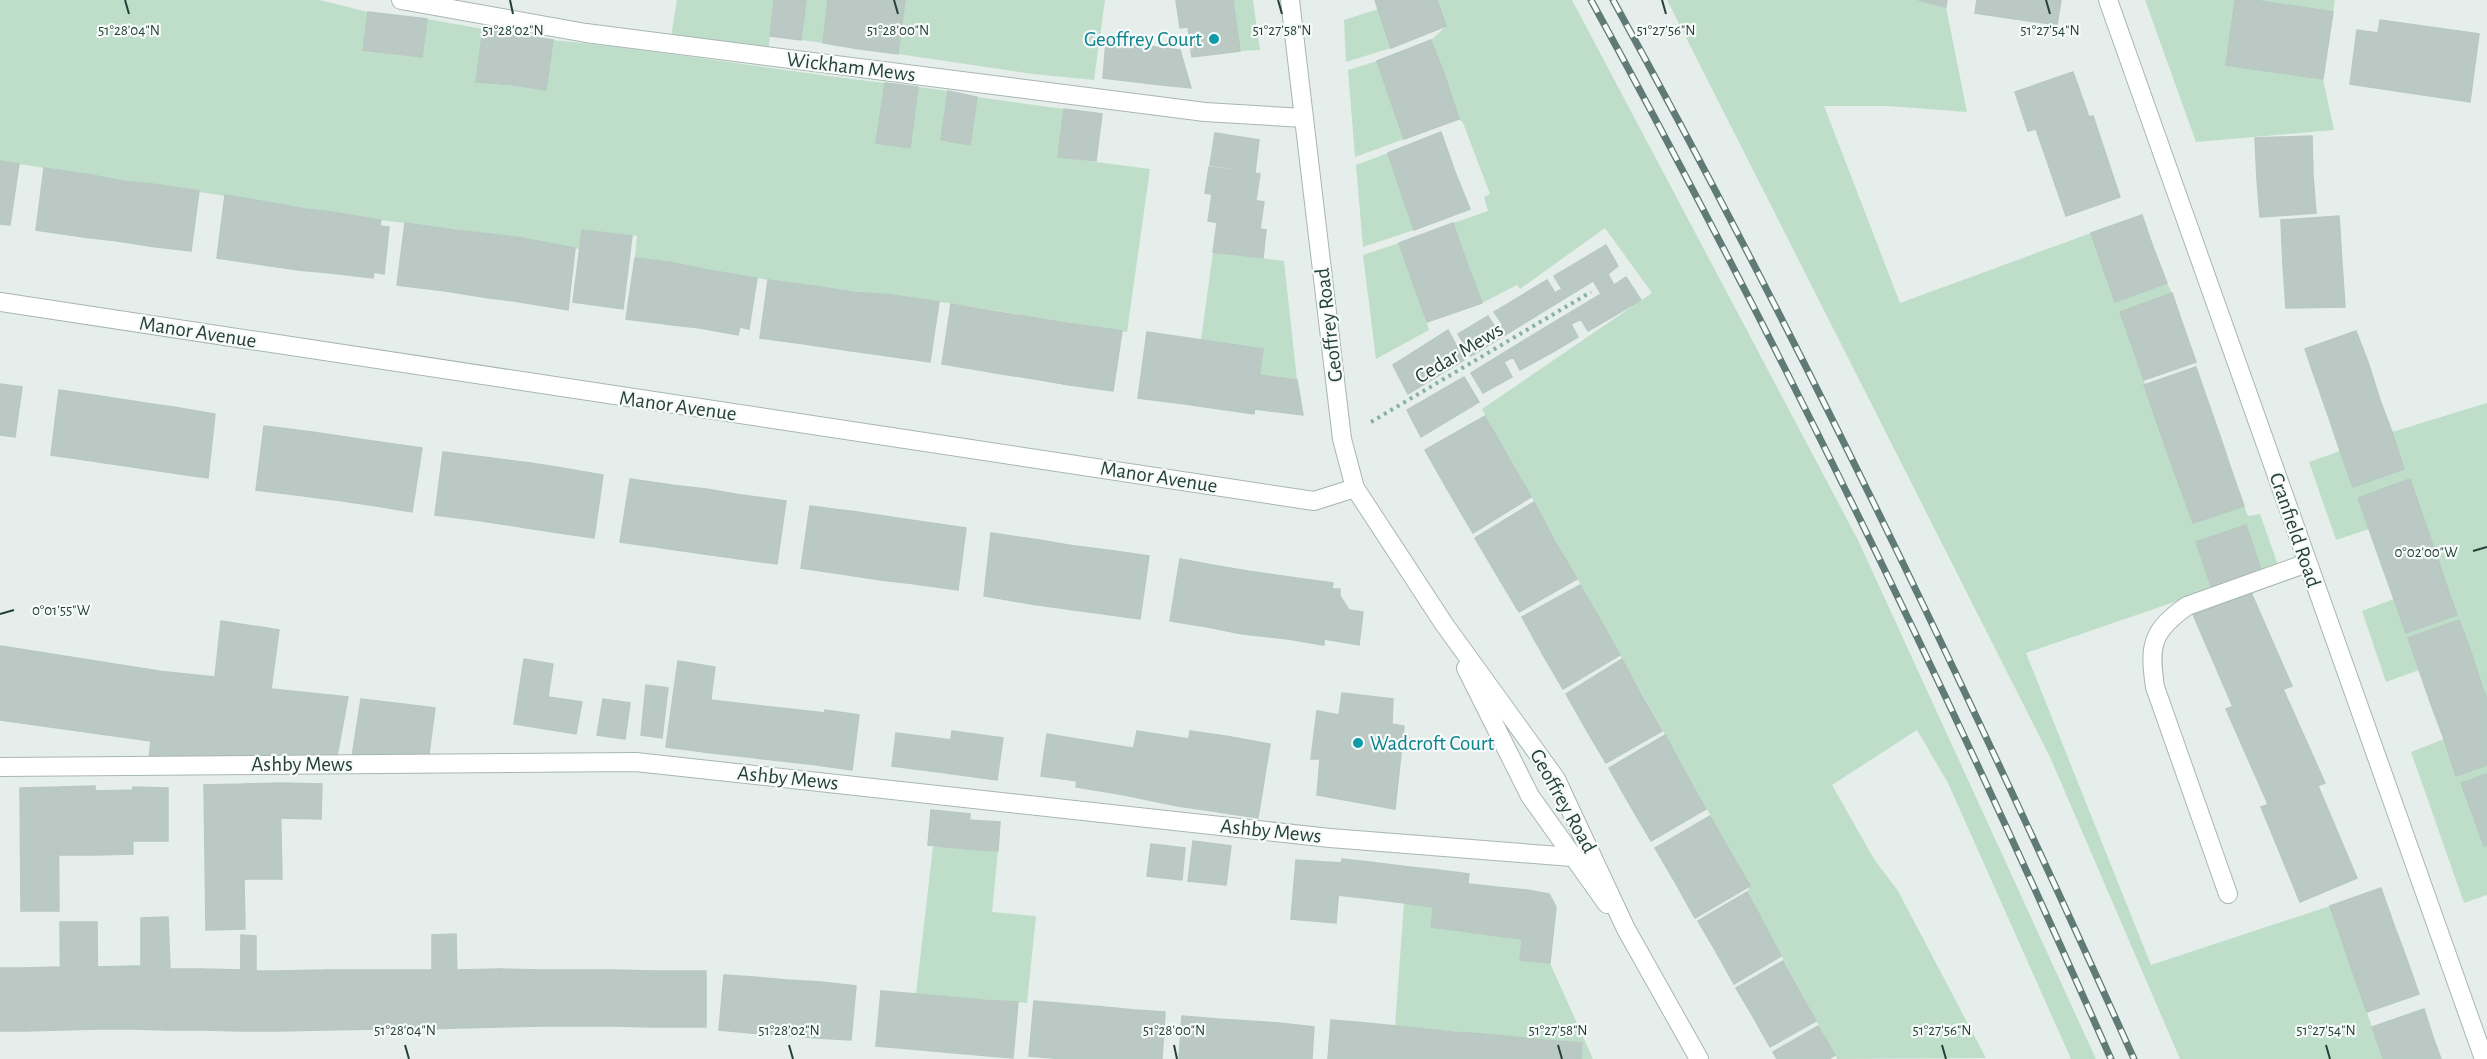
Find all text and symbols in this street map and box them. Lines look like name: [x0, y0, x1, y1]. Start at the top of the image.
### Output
text: 51°28'04"N: [98, 23, 160, 38]
text: 51°28'02"N: [482, 23, 544, 38]
text: 51°28'00"N: [867, 23, 929, 38]
text: 51°27'58"N: [1252, 23, 1312, 38]
text: 51°27'56"N: [1636, 23, 1696, 38]
text: 51°27'54"N: [2020, 23, 2080, 38]
place label: Geoffrey Court: [1084, 29, 1202, 50]
marker: Geoffrey Court: [1207, 32, 1221, 46]
street label: Wickham Mews: [785, 49, 917, 85]
street label: Geoffrey Road: [1312, 266, 1346, 383]
street label: Manor Avenue: [138, 312, 258, 352]
street label: Cedar Mews: [1411, 319, 1507, 387]
street label: Manor Avenue: [618, 387, 738, 425]
street label: Manor Avenue: [1099, 457, 1219, 497]
street label: Cranfield Road: [2266, 470, 2324, 590]
text: 0°02'00"W: [2394, 545, 2458, 560]
text: 0°01'55"W: [32, 603, 91, 618]
place label: Wadcroft Court: [1370, 733, 1495, 754]
marker: Wadcroft Court: [1351, 736, 1365, 750]
street label: Geoffrey Road: [1526, 746, 1600, 857]
street label: Ashby Mews: [251, 754, 353, 775]
street label: Ashby Mews: [736, 762, 840, 794]
street label: Ashby Mews: [1219, 815, 1323, 847]
text: 51°28'04"N: [374, 1023, 436, 1038]
text: 51°28'02"N: [758, 1023, 820, 1038]
text: 51°28'00"N: [1143, 1023, 1205, 1038]
text: 51°27'58"N: [1528, 1023, 1588, 1038]
text: 51°27'56"N: [1912, 1023, 1972, 1038]
text: 51°27'54"N: [2296, 1023, 2356, 1038]

